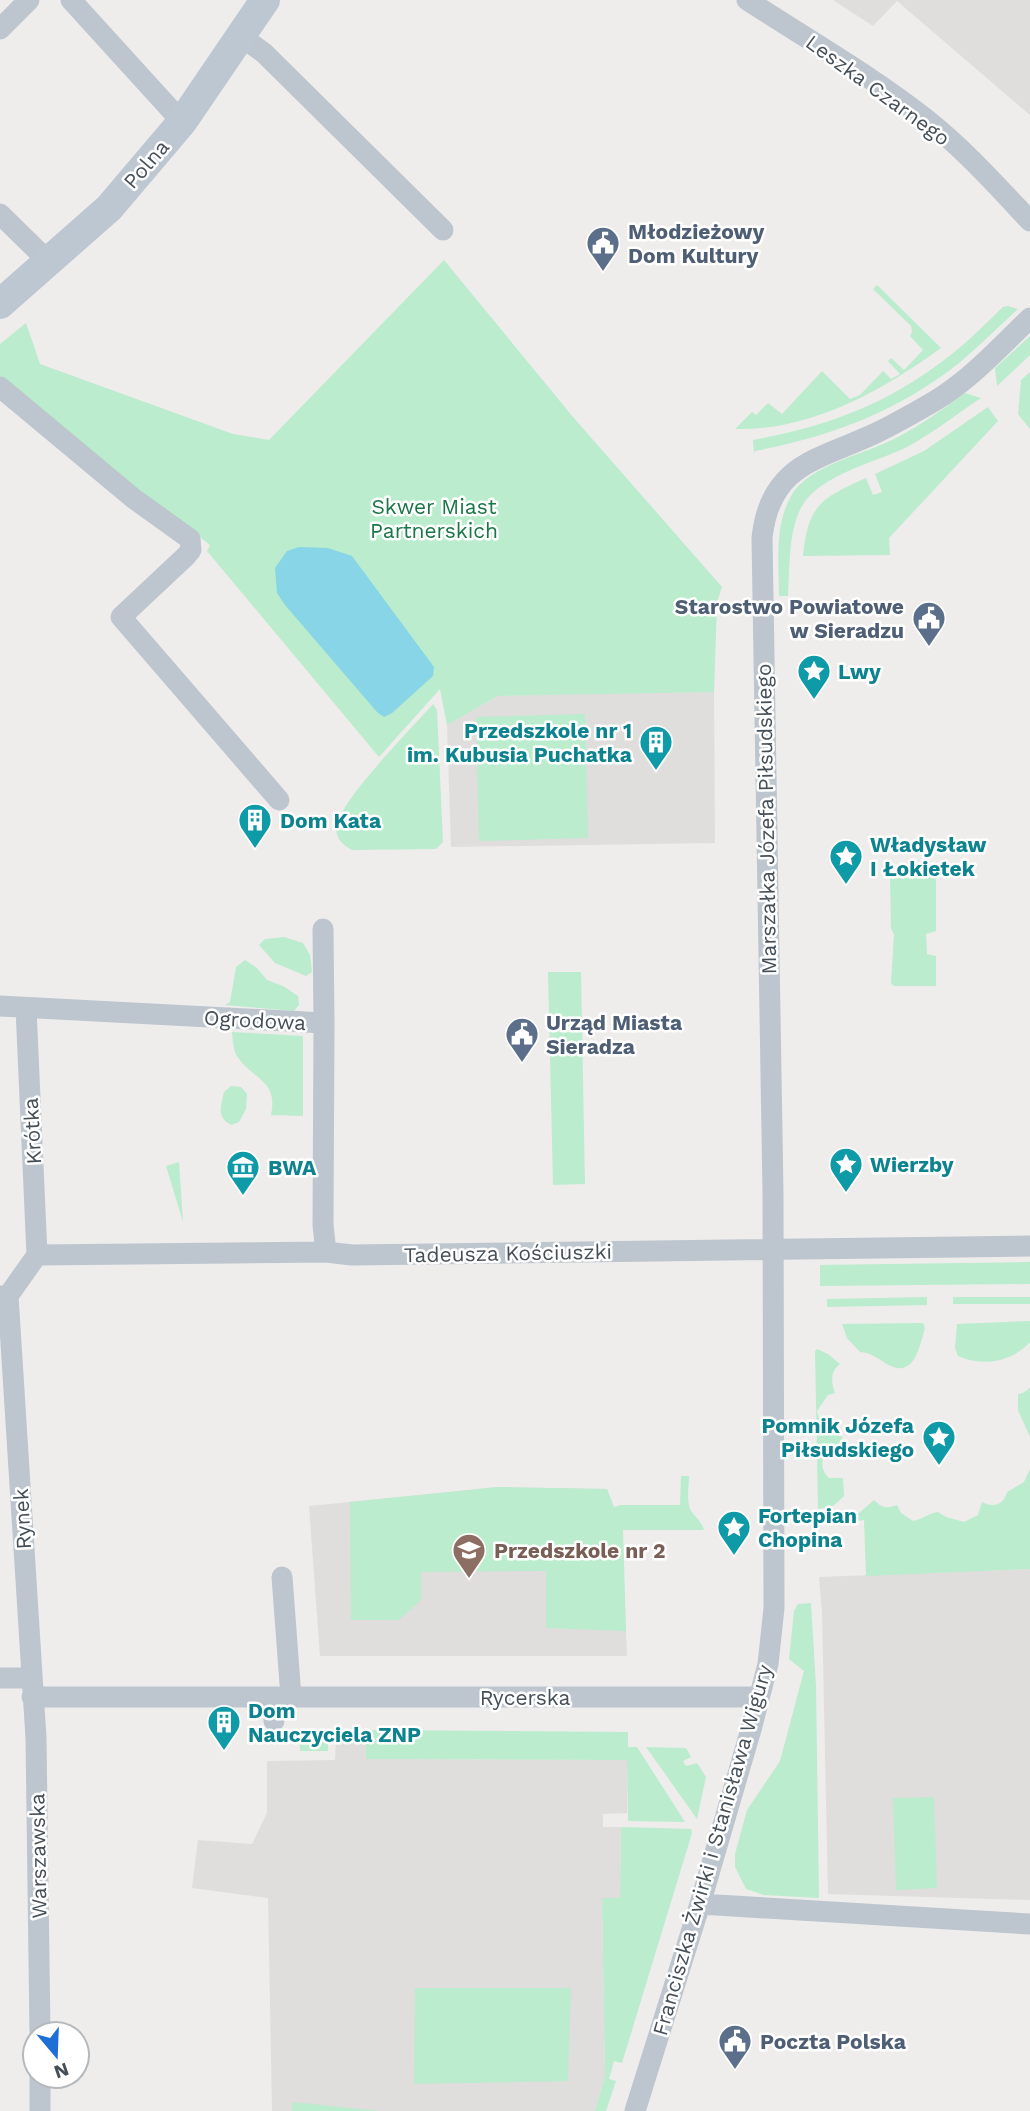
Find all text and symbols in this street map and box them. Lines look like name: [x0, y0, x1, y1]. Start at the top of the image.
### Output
street label: Leszka Czarnego: [801, 29, 955, 151]
street label: Polna: [118, 134, 174, 194]
place label: Młodzieżowy Dom Kultury: [628, 219, 764, 268]
public building icon: Młodzieżowy Dom Kultury: [584, 224, 622, 273]
park label: Skwer Miast Partnerskich: [370, 494, 498, 543]
place label: Starostwo Powiatowe w Sieradzu: [675, 594, 904, 643]
public building icon: Starostwo Powiatowe w Sieradzu: [910, 599, 948, 648]
place icon: Lwy: [795, 652, 833, 701]
place label: Lwy: [838, 659, 881, 684]
street label: Marszałka Józefa Piłsudskiego: [751, 663, 781, 975]
place label: Przedszkole nr 1 im. Kubusia Puchatka: [407, 718, 633, 767]
building icon: Przedszkole nr 1 im. Kubusia Puchatka: [637, 723, 675, 772]
building icon: Dom Kata: [236, 801, 274, 850]
place label: Dom Kata: [280, 808, 382, 833]
place label: Władysław I Łokietek: [870, 832, 986, 881]
place icon: Władysław I Łokietek: [827, 837, 865, 886]
street label: Ogrodowa: [203, 1005, 307, 1035]
place label: Urząd Miasta Sieradza: [546, 1010, 683, 1059]
public building icon: Urząd Miasta Sieradza: [503, 1015, 541, 1064]
street label: Krótka: [18, 1097, 46, 1165]
place icon: Wierzby: [827, 1145, 865, 1194]
museum icon: BWA: [224, 1148, 262, 1197]
place label: Wierzby: [870, 1152, 954, 1177]
place label: BWA: [268, 1155, 317, 1180]
street label: Tadeusza Kościuszki: [404, 1239, 612, 1267]
place label: Pomnik Józefa Piłsudskiego: [761, 1413, 915, 1462]
place icon: Pomnik Józefa Piłsudskiego: [920, 1418, 958, 1467]
street label: Rynek: [8, 1488, 36, 1550]
place label: Fortepian Chopina: [758, 1503, 857, 1552]
place icon: Fortepian Chopina: [715, 1508, 753, 1557]
school or university icon: Przedszkole nr 2: [450, 1531, 488, 1580]
place label: Przedszkole nr 2: [494, 1538, 666, 1563]
street label: Franciszka Żwirki i Stanisława Wigury: [647, 1661, 777, 2038]
street label: Rycerska: [480, 1685, 570, 1710]
place label: Dom Nauczyciela ZNP: [248, 1698, 421, 1747]
building icon: Dom Nauczyciela ZNP: [205, 1703, 243, 1752]
street label: Warszawska: [24, 1793, 52, 1919]
north arrow: [21, 2020, 91, 2090]
public building icon: Poczta Polska: [716, 2022, 754, 2071]
place label: Poczta Polska: [760, 2029, 907, 2054]
text: N: [51, 2057, 72, 2084]

